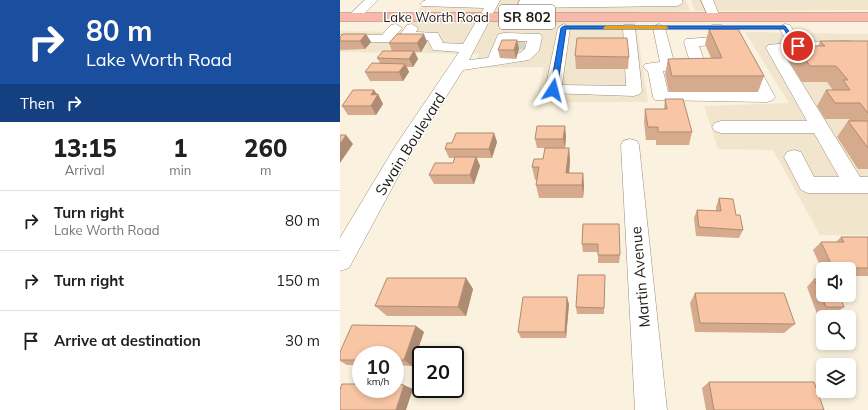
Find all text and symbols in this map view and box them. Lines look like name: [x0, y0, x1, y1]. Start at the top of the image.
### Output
road number: SR 802: [499, 5, 555, 29]
street label: Lake Worth Road: [383, 9, 489, 25]
text: 80 m: [86, 13, 152, 48]
icon: right: [20, 16, 72, 68]
pin: [781, 29, 815, 63]
icon: arrive: [787, 35, 809, 57]
text: Lake Worth Road: [86, 48, 232, 71]
position arrow: [532, 69, 574, 111]
street label: Swain Boulevard: [371, 89, 449, 199]
icon: right: [63, 92, 85, 114]
text: Then: [20, 94, 55, 113]
text: 13:15: [53, 133, 117, 163]
text: 1: [173, 133, 188, 163]
text: 260: [244, 133, 287, 163]
text: Arrival: [65, 162, 105, 178]
text: min: [169, 162, 191, 178]
text: m: [260, 162, 271, 178]
text: Turn right: [54, 203, 124, 222]
icon: right: [20, 210, 42, 232]
text: 80 m: [285, 211, 320, 230]
text: Lake Worth Road: [54, 222, 160, 238]
street label: Martin Avenue: [626, 226, 654, 328]
map controls: [816, 262, 856, 398]
button: sound: [816, 262, 856, 302]
icon: right: [20, 270, 42, 292]
text: Turn right: [54, 271, 124, 290]
text: 150 m: [276, 271, 320, 290]
button: search: [816, 310, 856, 350]
icon: arrive: [20, 330, 42, 352]
text: Arrive at destination: [54, 331, 201, 350]
text: 30 m: [285, 331, 320, 350]
speed limit sign: 20: [412, 346, 464, 398]
text: 10: [366, 354, 390, 379]
button: layers: [816, 358, 856, 398]
text: km/h: [367, 375, 389, 388]

